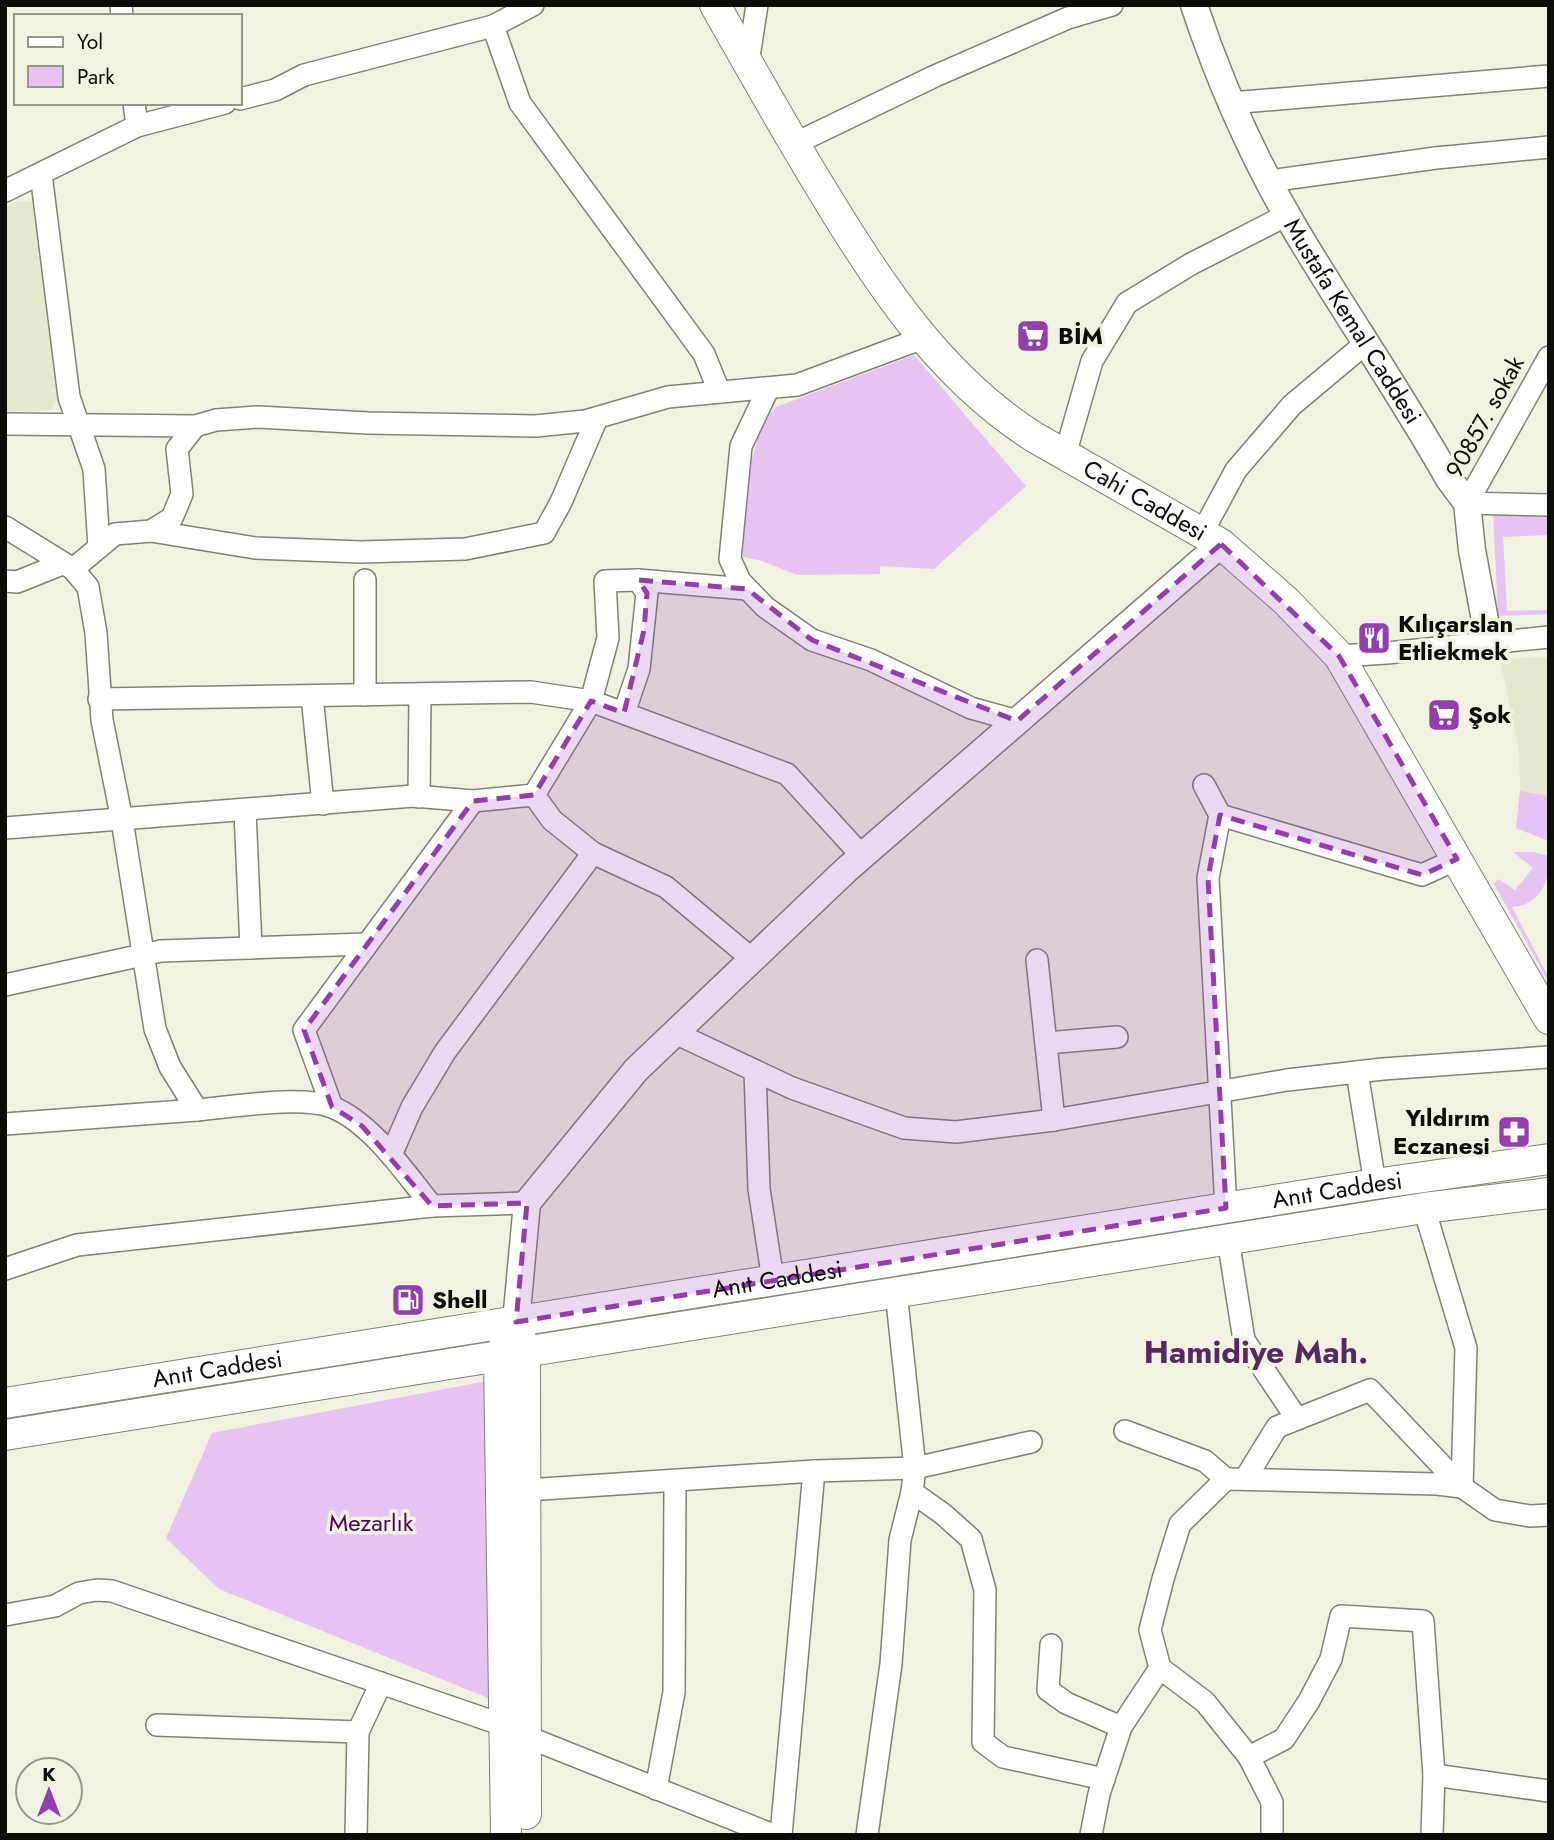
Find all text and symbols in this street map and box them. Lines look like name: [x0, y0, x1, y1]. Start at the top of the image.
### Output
legend: [14, 14, 242, 105]
text: Yol: [77, 27, 103, 57]
text: Park: [77, 62, 115, 92]
street label: Mustafa Kemal Caddesi: [1276, 212, 1431, 431]
supermarket icon: BİM: [1014, 317, 1052, 355]
place label: BİM: [1058, 318, 1103, 353]
street label: 90857. sokak: [1437, 349, 1533, 484]
street label: Cahi Caddesi: [1077, 451, 1214, 549]
place label: Kılıçarslan Etliekmek: [1398, 606, 1513, 669]
restaurant icon: Kılıçarslan Etliekmek: [1355, 619, 1393, 657]
supermarket icon: Şok: [1425, 696, 1463, 734]
place label: Şok: [1468, 697, 1511, 732]
place label: Yıldırım Eczanesi: [1393, 1100, 1490, 1163]
pharmacy icon: Yıldırım Eczanesi: [1495, 1113, 1533, 1151]
street label: Anıt Caddesi: [1269, 1162, 1404, 1217]
street label: Anıt Caddesi: [709, 1251, 845, 1307]
fuel station icon: Shell: [389, 1281, 427, 1319]
place label: Shell: [432, 1282, 487, 1317]
district label: Hamidiye Mah.: [1144, 1329, 1368, 1375]
street label: Anıt Caddesi: [150, 1341, 285, 1396]
park label: Mezarlık: [329, 1505, 414, 1540]
north arrow: [14, 1756, 84, 1826]
text: K: [42, 1761, 56, 1788]

